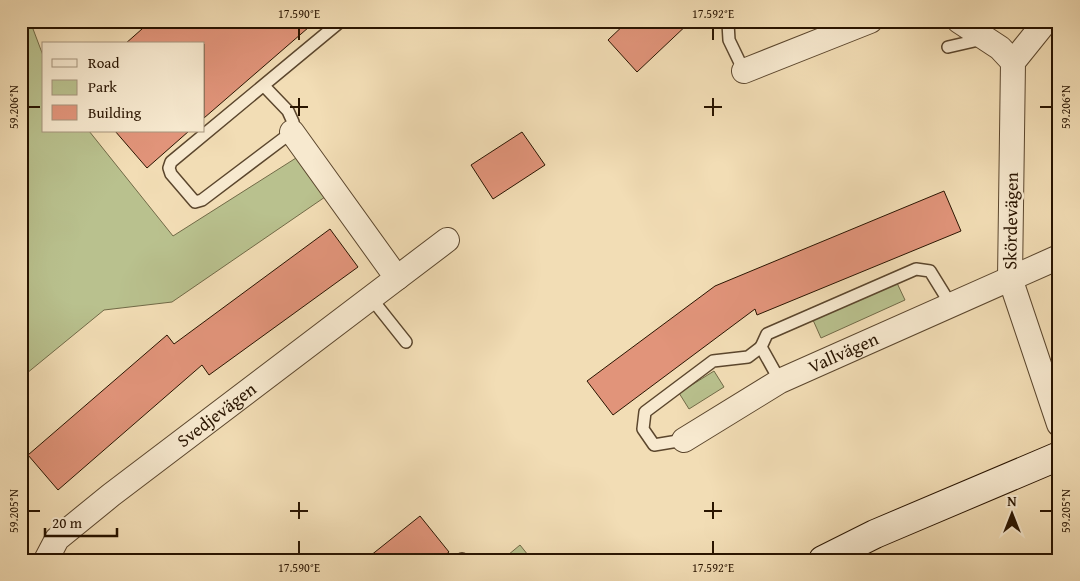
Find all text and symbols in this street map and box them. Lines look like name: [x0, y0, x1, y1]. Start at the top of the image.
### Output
text: 17.590°E: [278, 5, 320, 22]
text: 17.592°E: [692, 5, 734, 22]
legend: [42, 42, 205, 132]
text: Road: [88, 52, 119, 73]
text: Park: [88, 76, 117, 97]
text: 59.206°N: [5, 85, 22, 129]
text: 59.206°N: [1057, 85, 1074, 129]
text: Building: [88, 102, 142, 123]
street label: Skördevägen: [996, 172, 1025, 270]
street label: Vallvägen: [804, 325, 883, 380]
street label: Svedjevägen: [171, 375, 262, 454]
north arrow: [988, 488, 1038, 538]
text: 59.205°N: [5, 489, 22, 533]
text: 59.205°N: [1057, 489, 1074, 533]
text: N: [1007, 491, 1017, 511]
scale bar: [45, 506, 118, 538]
text: 20 m: [52, 512, 83, 533]
text: 17.590°E: [278, 559, 320, 576]
text: 17.592°E: [692, 559, 734, 576]

